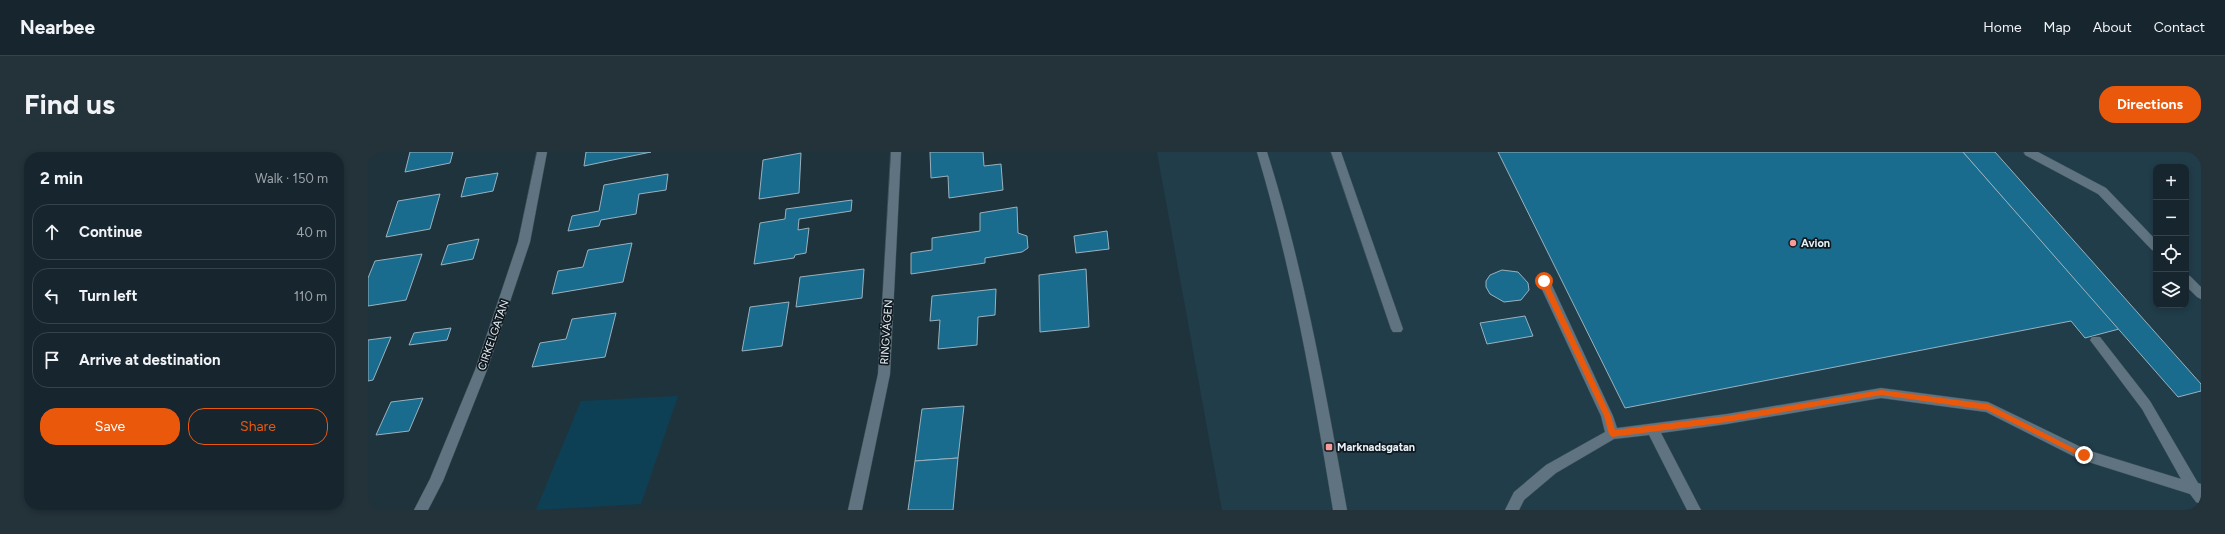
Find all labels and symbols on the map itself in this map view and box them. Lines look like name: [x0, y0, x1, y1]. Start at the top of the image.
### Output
place label: Avion: [1801, 237, 1830, 250]
marker: Avion: [1788, 238, 1798, 248]
route start: [1535, 272, 1553, 290]
street label: CIRKELGATAN: [475, 298, 512, 372]
street label: RINGVÄGEN: [878, 299, 895, 365]
place label: Marknadsgatan: [1337, 441, 1415, 454]
marker: Marknadsgatan: [1324, 442, 1334, 452]
route end: [2075, 446, 2093, 464]

